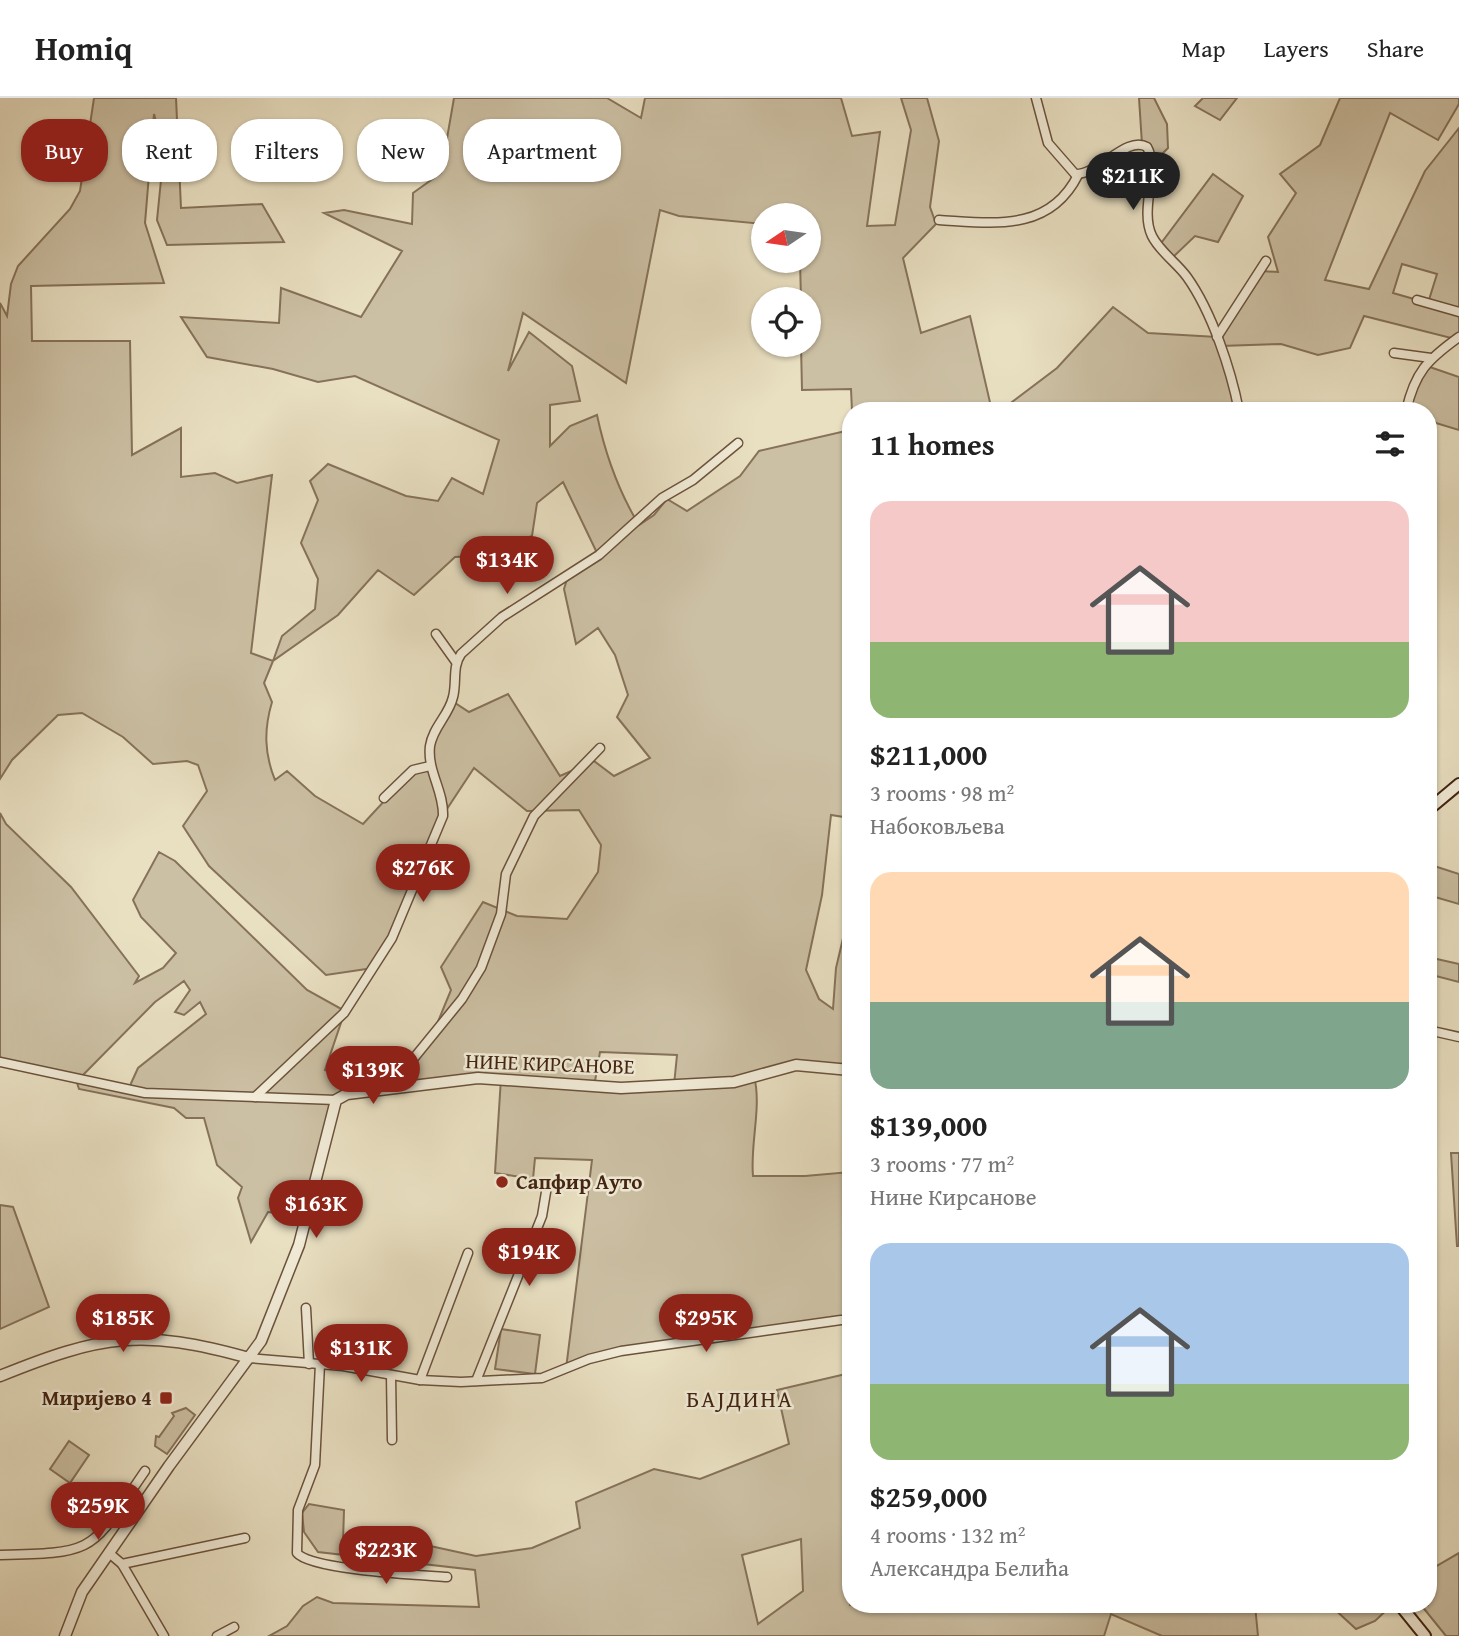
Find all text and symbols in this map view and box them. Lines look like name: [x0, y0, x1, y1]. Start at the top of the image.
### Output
text: Homiq: [35, 24, 132, 72]
text: Map: [1182, 31, 1225, 66]
text: Layers: [1263, 31, 1329, 66]
text: Share: [1367, 31, 1424, 66]
chip: Buy: [21, 119, 108, 182]
chip: Rent: [122, 119, 217, 182]
chip: Filters: [231, 119, 343, 182]
chip: New: [357, 119, 449, 182]
chip: Apartment: [463, 119, 621, 182]
pin: $211K: [1084, 152, 1182, 212]
text: $211K: [1102, 158, 1164, 191]
north arrow: [751, 203, 821, 273]
map controls: [751, 203, 821, 357]
button: locate: [751, 287, 821, 357]
text: 11 homes: [870, 422, 995, 466]
icon: filters: [1371, 425, 1409, 463]
pin: $134K: [458, 536, 556, 596]
text: $134K: [476, 542, 538, 575]
icon: home: [1077, 547, 1203, 673]
text: $211,000: [870, 732, 987, 776]
text: 3 rooms · 98 m²: [870, 776, 1014, 809]
text: Набоковљева: [870, 809, 1005, 842]
pin: $276K: [374, 844, 472, 904]
text: $276K: [392, 850, 454, 883]
icon: home: [1077, 918, 1203, 1044]
street label: НИНЕ КИРСАНОВЕ: [465, 1045, 635, 1082]
pin: $139K: [324, 1046, 422, 1106]
text: $139K: [342, 1052, 404, 1085]
text: $139,000: [870, 1103, 987, 1147]
text: 3 rooms · 77 m²: [870, 1147, 1014, 1180]
place label: Сапфир Ауто: [516, 1166, 643, 1197]
marker: Сапфир Ауто: [494, 1174, 510, 1190]
pin: $163K: [267, 1180, 365, 1240]
text: Нине Кирсанове: [870, 1180, 1037, 1213]
text: $163K: [285, 1186, 347, 1219]
pin: $194K: [480, 1228, 578, 1288]
text: $194K: [498, 1234, 560, 1267]
icon: home: [1077, 1289, 1203, 1415]
pin: $185K: [74, 1294, 172, 1354]
pin: $295K: [657, 1294, 755, 1354]
text: $185K: [92, 1300, 154, 1333]
text: $295K: [675, 1300, 737, 1333]
pin: $131K: [312, 1324, 410, 1384]
text: $131K: [330, 1330, 392, 1363]
place label: Миријево 4: [42, 1382, 152, 1413]
district label: БАЈДИНА: [686, 1382, 794, 1415]
marker: Миријево 4: [158, 1390, 174, 1406]
text: $259,000: [870, 1474, 987, 1518]
pin: $259K: [49, 1482, 147, 1542]
text: $259K: [67, 1488, 129, 1521]
text: 4 rooms · 132 m²: [870, 1518, 1025, 1551]
pin: $223K: [337, 1526, 435, 1586]
text: $223K: [355, 1532, 417, 1565]
text: Александра Белића: [870, 1551, 1069, 1584]

